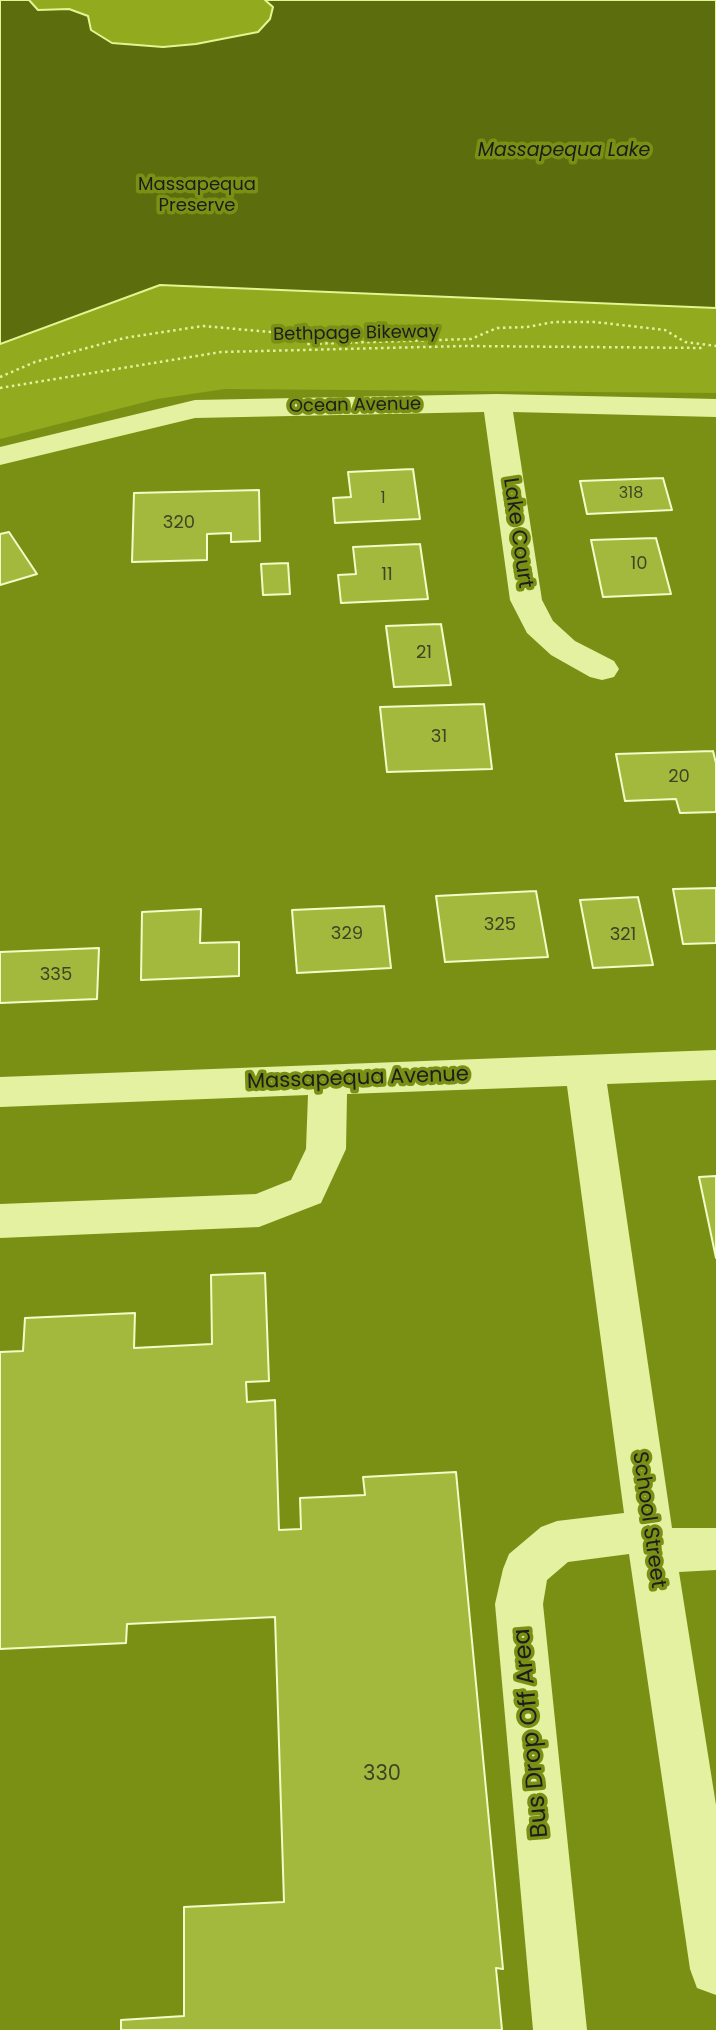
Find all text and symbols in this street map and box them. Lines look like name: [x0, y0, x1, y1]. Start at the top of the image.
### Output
water label: Massapequa Lake: [478, 140, 650, 162]
park label: Massapequa Preserve: [138, 174, 256, 216]
street label: Bethpage Bikeway: [273, 322, 439, 346]
street label: Ocean Avenue: [289, 394, 421, 418]
street label: Lake Court: [497, 476, 537, 590]
house number: 318: [619, 484, 643, 504]
house number: 1: [380, 489, 386, 509]
house number: 320: [163, 512, 195, 534]
house number: 10: [630, 553, 648, 575]
house number: 11: [381, 564, 393, 586]
house number: 21: [416, 642, 432, 664]
house number: 31: [431, 726, 447, 748]
house number: 20: [668, 766, 690, 788]
house number: 325: [484, 914, 516, 936]
house number: 329: [331, 923, 363, 945]
house number: 321: [610, 924, 636, 946]
house number: 335: [40, 964, 72, 986]
street label: Massapequa Avenue: [247, 1063, 469, 1095]
street label: School Street: [626, 1450, 670, 1590]
street label: Bus Drop Off Area: [508, 1627, 556, 1839]
house number: 330: [363, 1762, 401, 1788]

